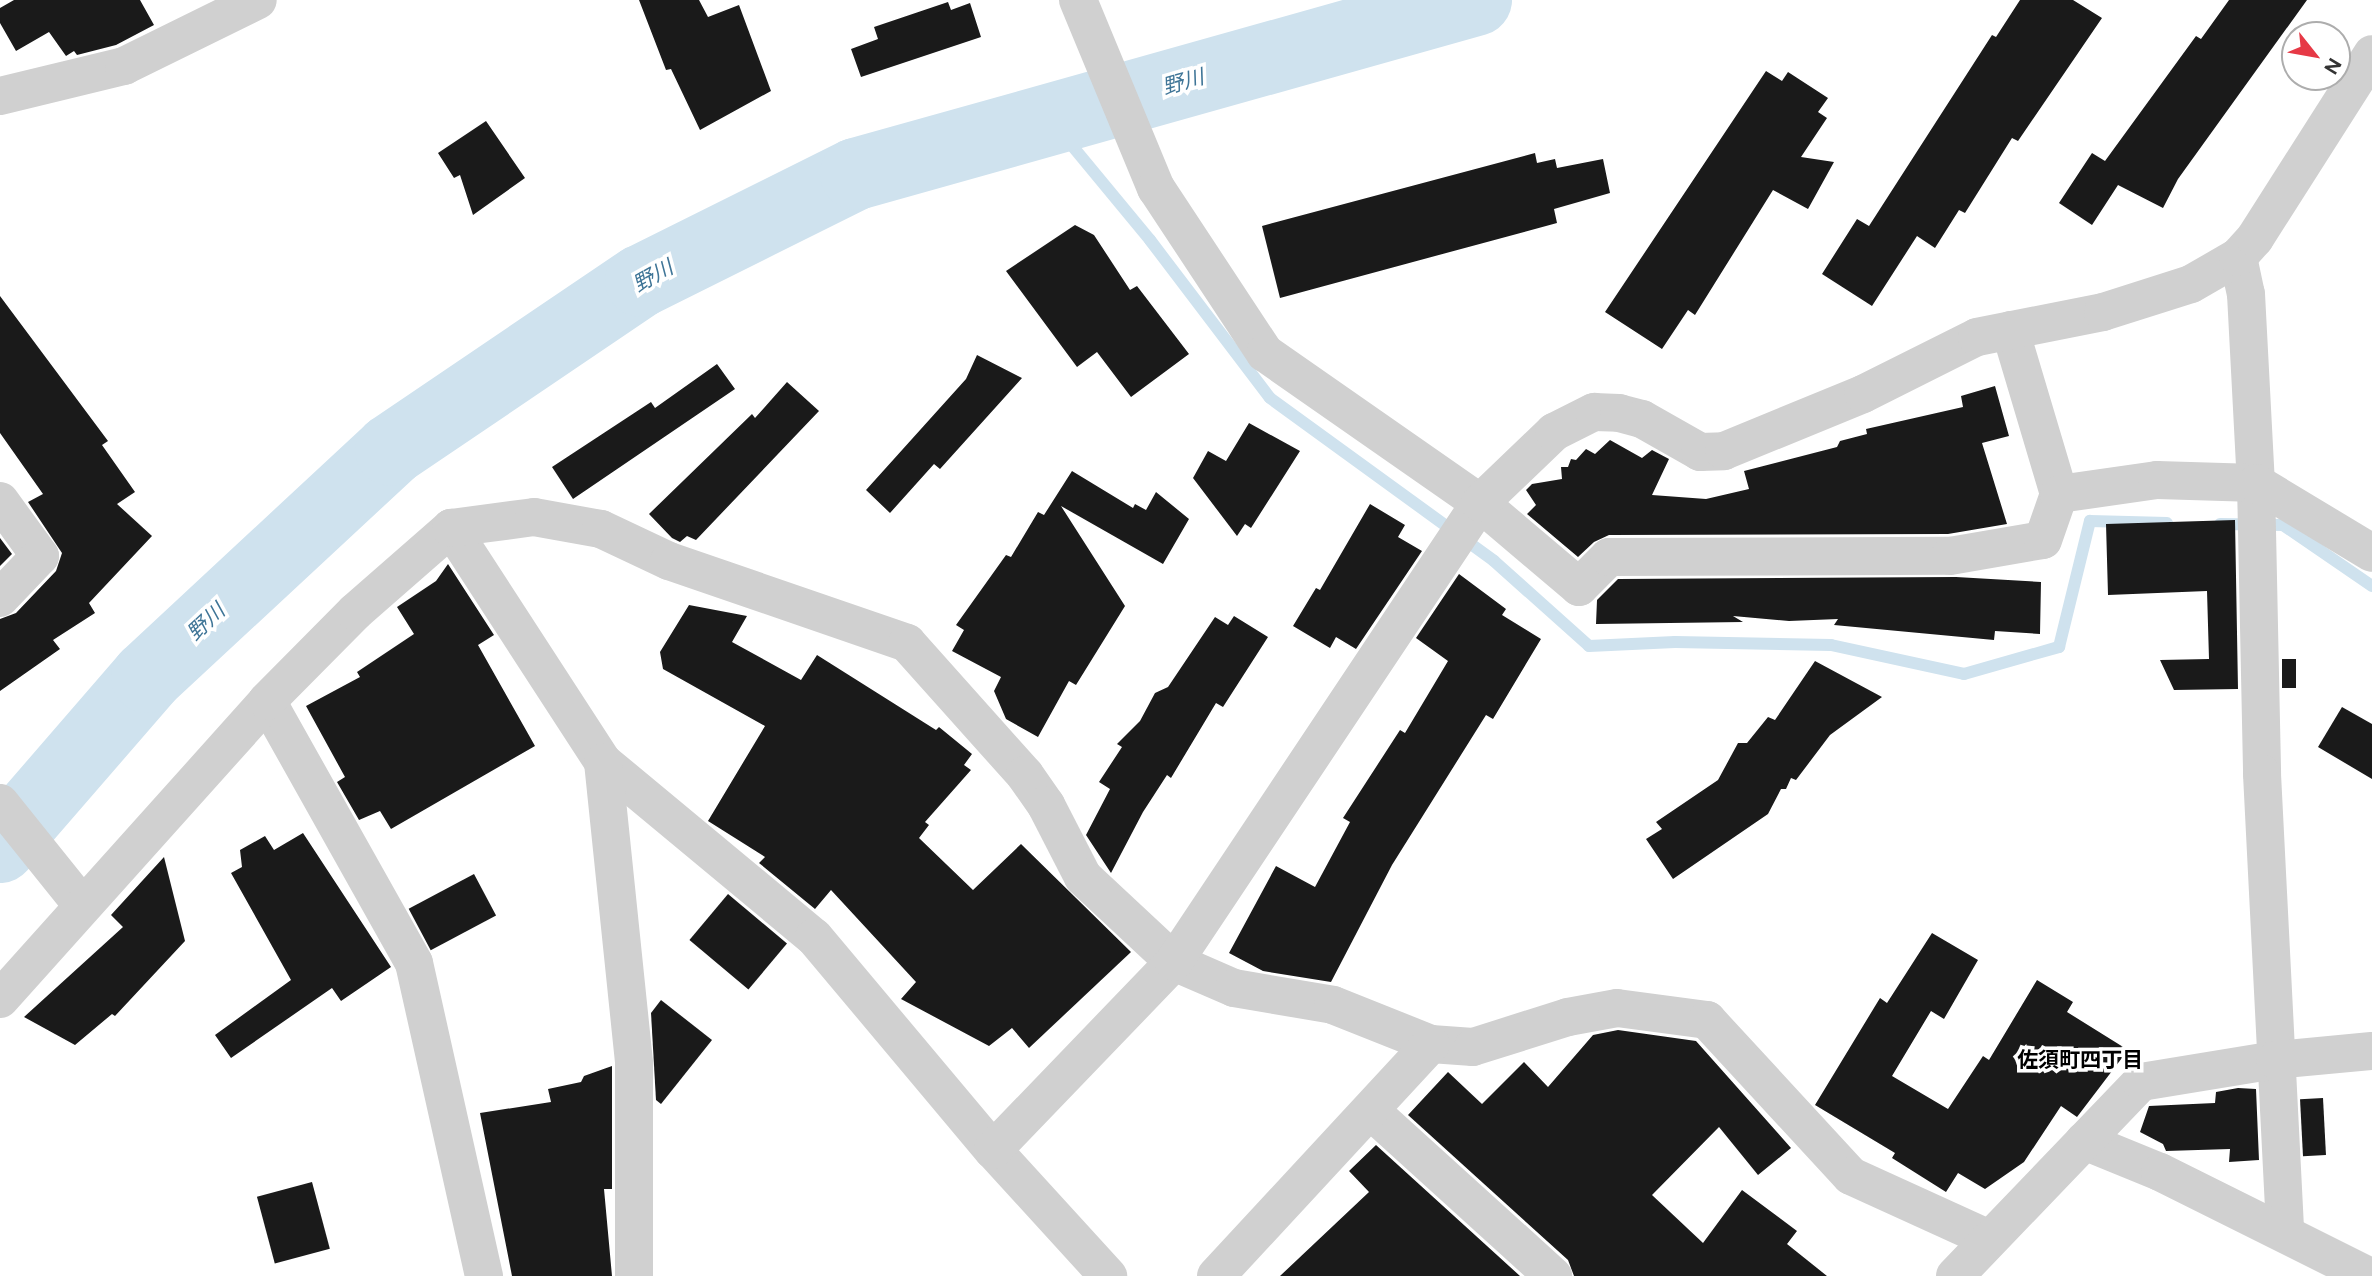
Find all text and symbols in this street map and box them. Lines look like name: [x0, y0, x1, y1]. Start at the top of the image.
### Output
north arrow: [2281, 21, 2351, 91]
text: N: [2319, 54, 2346, 78]
water label: 野川: [1159, 64, 1207, 100]
water label: 野川: [629, 255, 677, 297]
water label: 野川: [182, 598, 230, 646]
district label: 佐須町四丁目: [2017, 1047, 2143, 1073]

